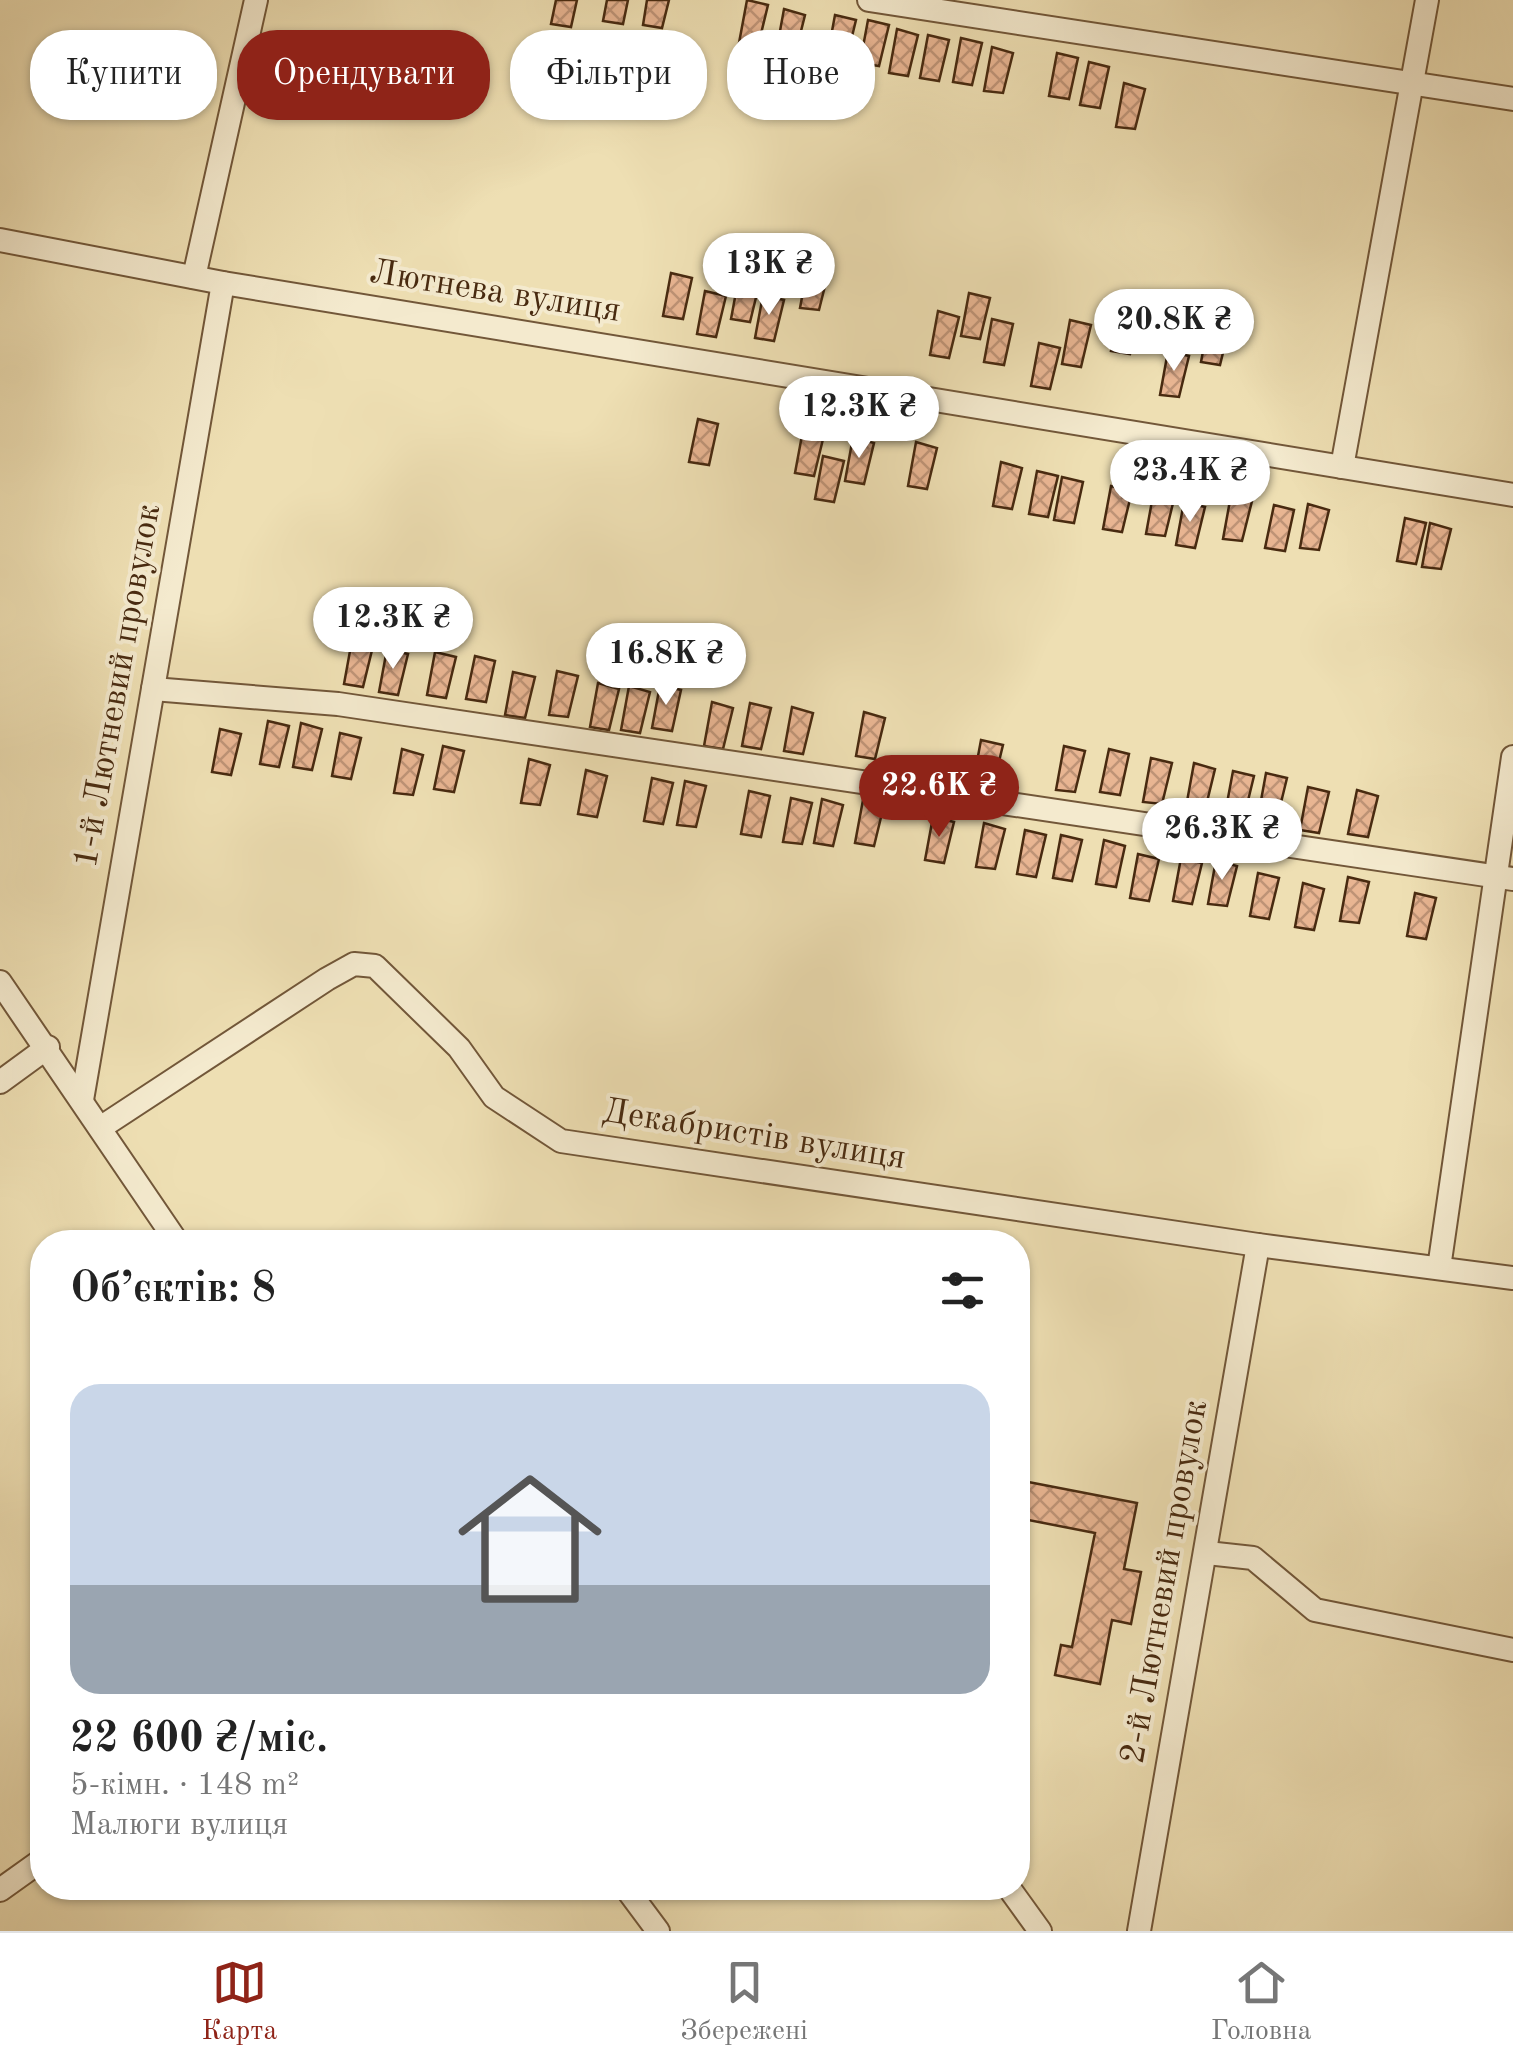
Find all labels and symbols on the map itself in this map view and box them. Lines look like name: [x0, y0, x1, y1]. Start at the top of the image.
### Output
pin: 13K ₴: [699, 233, 839, 318]
street label: Лютнева вулиця: [367, 255, 623, 329]
pin: 20.8K ₴: [1082, 289, 1266, 374]
pin: 12.3K ₴: [767, 376, 951, 461]
pin: 23.4K ₴: [1098, 440, 1282, 525]
street label: 1-й Лютневий провулок: [69, 501, 167, 871]
pin: 12.3K ₴: [301, 587, 485, 672]
pin: 16.8K ₴: [574, 623, 758, 708]
pin: 22.6K ₴: [847, 755, 1031, 840]
pin: 26.3K ₴: [1130, 798, 1314, 883]
street label: Декабристів вулиця: [600, 1094, 908, 1176]
street label: 2-й Лютневий провулок: [1116, 1397, 1214, 1767]

